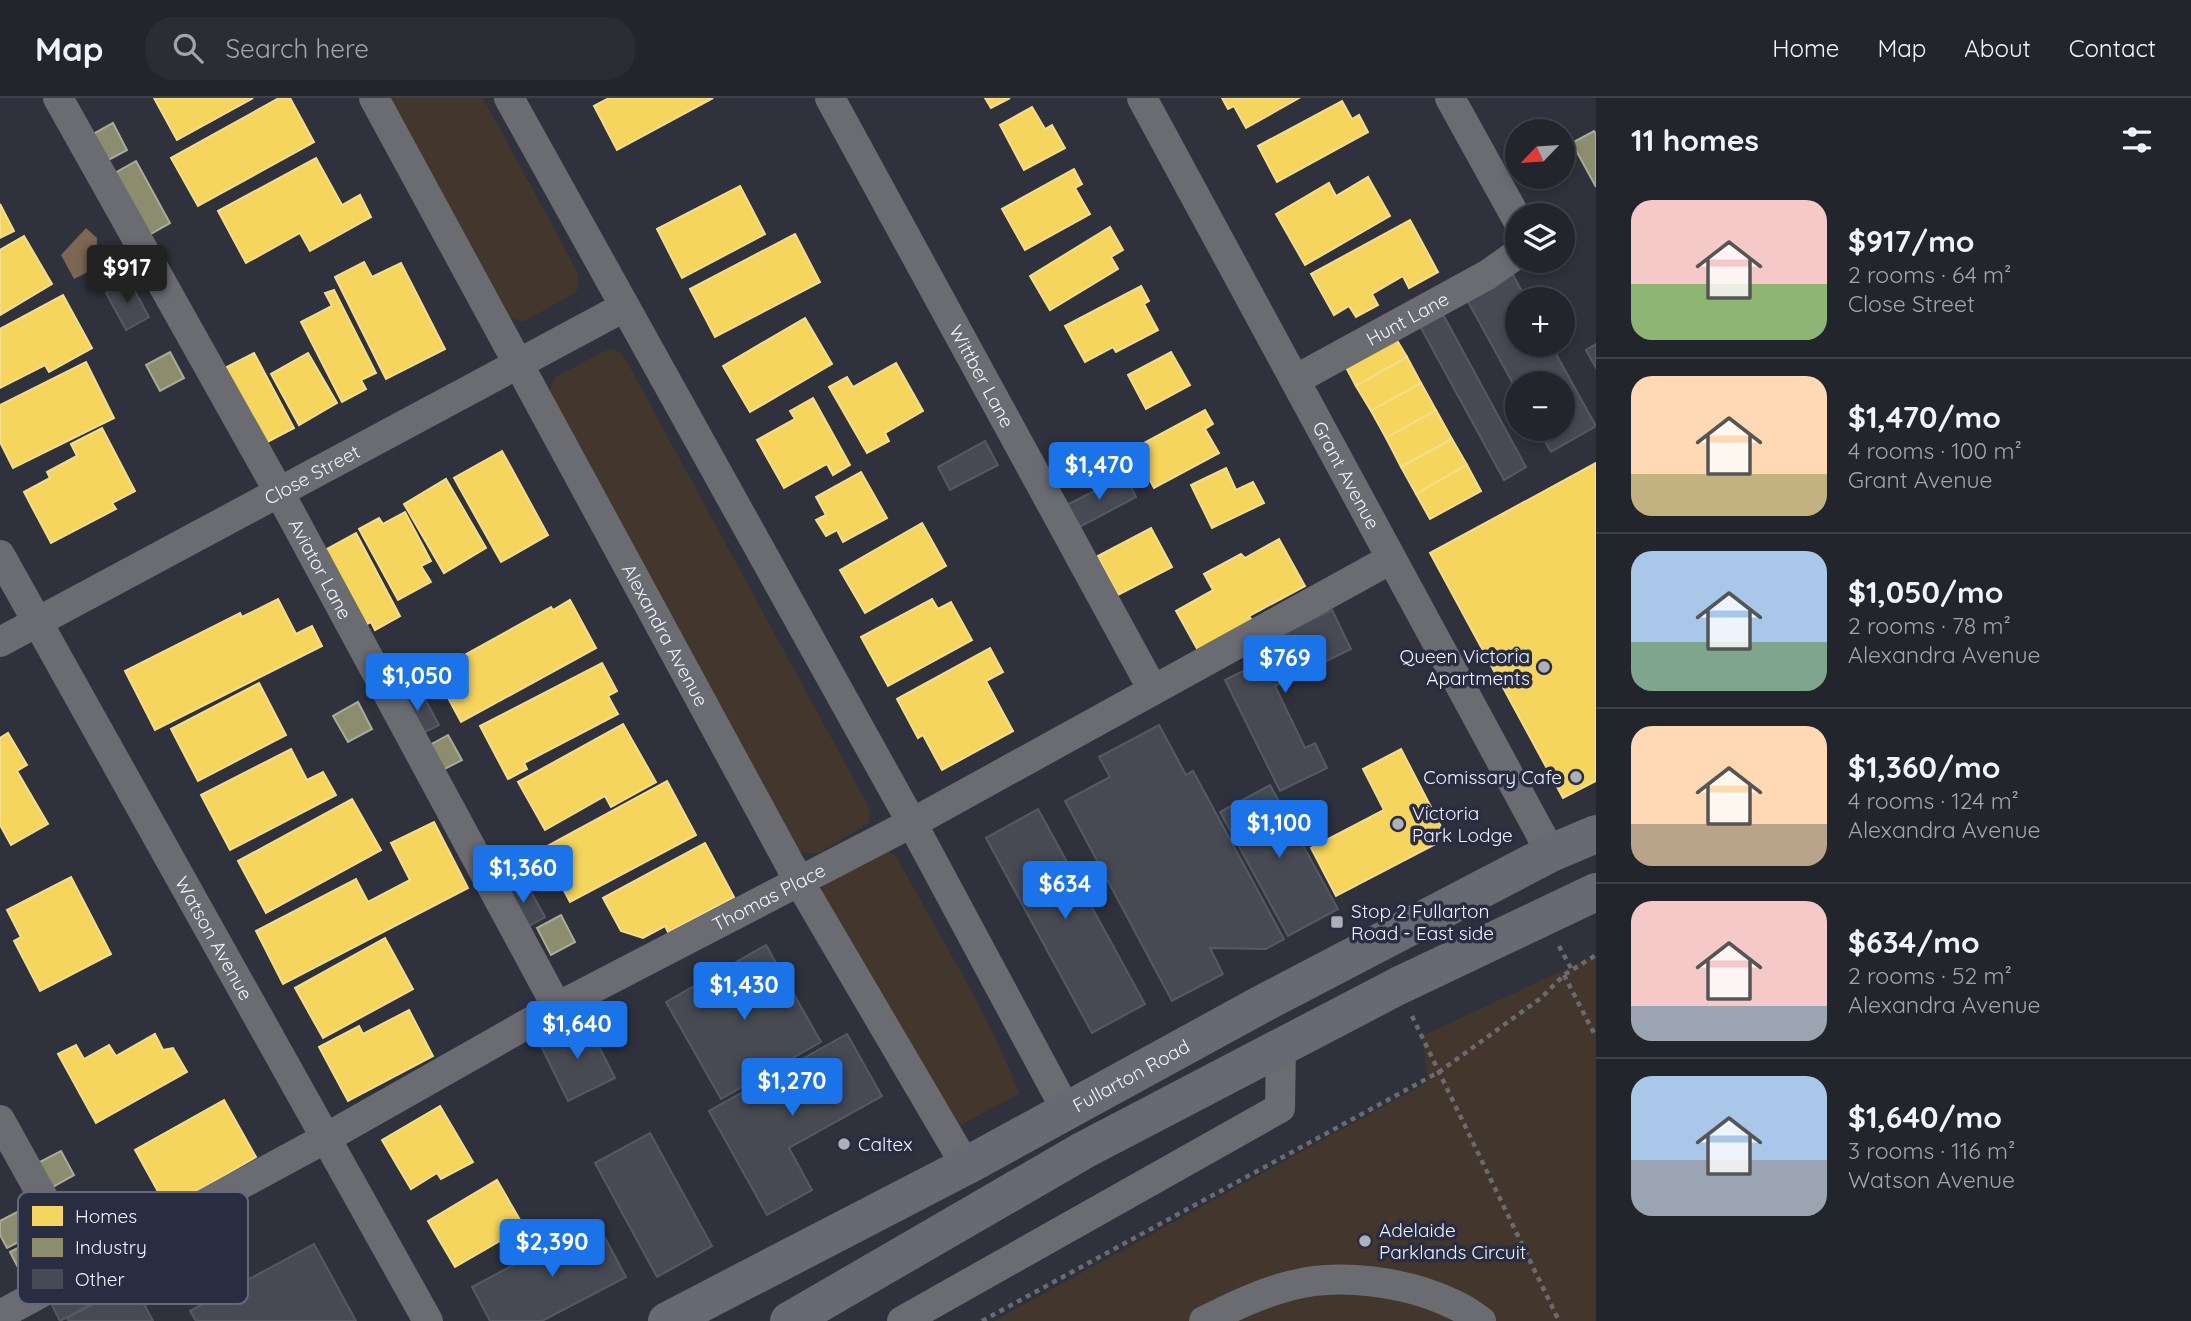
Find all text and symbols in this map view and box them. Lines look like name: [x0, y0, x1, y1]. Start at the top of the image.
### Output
search box: [145, 17, 635, 80]
text: Map: [35, 28, 103, 69]
icon: search: [169, 29, 207, 67]
text: Search here: [225, 32, 369, 65]
text: Home: [1772, 33, 1839, 63]
text: Map: [1877, 33, 1926, 63]
text: About: [1964, 33, 2031, 63]
text: Contact: [2069, 33, 2156, 63]
north arrow: [1505, 119, 1575, 189]
map controls: [1505, 119, 1575, 441]
text: 11 homes: [1631, 121, 1759, 159]
icon: filters: [2118, 121, 2156, 159]
button: layers: [1505, 203, 1575, 273]
text: $917/mo: [1848, 222, 1975, 260]
icon: home: [1687, 228, 1771, 312]
pin: $917: [86, 246, 168, 305]
text: $917: [103, 253, 151, 282]
text: 2 rooms · 64 m²: [1848, 260, 2011, 289]
street label: Hunt Lane: [1362, 286, 1453, 351]
button: +: [1505, 287, 1575, 357]
text: Close Street: [1848, 289, 1975, 318]
street label: Wittber Lane: [944, 321, 1020, 432]
button: −: [1505, 371, 1575, 441]
text: $1,470/mo: [1848, 398, 2001, 436]
icon: home: [1687, 404, 1771, 488]
street label: Grant Avenue: [1307, 417, 1385, 533]
text: 4 rooms · 100 m²: [1848, 436, 2022, 465]
street label: Close Street: [260, 439, 364, 510]
pin: $1,470: [1042, 442, 1156, 502]
text: $1,470: [1065, 450, 1133, 479]
text: Grant Avenue: [1848, 465, 1993, 494]
street label: Aviator Lane: [284, 514, 357, 623]
street label: Alexandra Avenue: [617, 559, 714, 711]
text: $1,050/mo: [1848, 573, 2003, 611]
icon: home: [1687, 579, 1771, 663]
text: 2 rooms · 78 m²: [1848, 611, 2011, 640]
pin: $769: [1244, 636, 1326, 695]
text: Alexandra Avenue: [1848, 640, 2041, 669]
text: $769: [1259, 643, 1311, 672]
place label: Queen Victoria Apartments: [1400, 644, 1530, 690]
pin: $1,050: [360, 654, 474, 713]
marker: Queen Victoria Apartments: [1536, 659, 1552, 675]
text: $1,050: [382, 661, 452, 690]
text: $1,360/mo: [1848, 748, 2000, 786]
icon: home: [1687, 754, 1771, 838]
place label: Comissary Cafe: [1423, 765, 1562, 789]
marker: Comissary Cafe: [1568, 769, 1584, 785]
text: 4 rooms · 124 m²: [1848, 786, 2019, 815]
pin: $1,100: [1222, 800, 1336, 860]
place label: Victoria Park Lodge: [1412, 801, 1513, 847]
text: $1,100: [1247, 808, 1311, 837]
text: Alexandra Avenue: [1848, 815, 2041, 844]
marker: Victoria Park Lodge: [1390, 816, 1406, 832]
pin: $1,360: [466, 846, 580, 905]
text: $1,360: [489, 853, 557, 882]
street label: Thomas Place: [708, 858, 829, 936]
pin: $634: [1024, 862, 1106, 921]
text: $634: [1039, 869, 1091, 898]
street label: Watson Avenue: [170, 872, 258, 1004]
place label: Stop 2 Fullarton Road - East side: [1351, 899, 1494, 945]
marker: Stop 2 Fullarton Road - East side: [1329, 914, 1345, 930]
text: $634/mo: [1848, 923, 1980, 961]
icon: home: [1687, 929, 1771, 1013]
text: 2 rooms · 52 m²: [1848, 961, 2012, 990]
pin: $1,430: [687, 962, 801, 1022]
text: $1,430: [710, 970, 779, 999]
text: Alexandra Avenue: [1848, 990, 2041, 1019]
pin: $1,640: [520, 1002, 634, 1061]
text: $1,640: [542, 1009, 612, 1038]
street label: Fullarton Road: [1068, 1034, 1194, 1117]
pin: $1,270: [735, 1058, 849, 1118]
text: $1,270: [758, 1066, 826, 1095]
text: $1,640/mo: [1848, 1098, 2002, 1136]
icon: home: [1687, 1104, 1771, 1188]
place label: Caltex: [858, 1132, 912, 1156]
marker: Caltex: [836, 1136, 852, 1152]
text: 3 rooms · 116 m²: [1848, 1136, 2015, 1165]
text: Watson Avenue: [1848, 1165, 2015, 1194]
legend: [18, 1192, 248, 1304]
text: Homes: [75, 1204, 137, 1228]
place label: Adelaide Parklands Circuit: [1379, 1218, 1526, 1264]
pin: $2,390: [495, 1220, 609, 1279]
text: $2,390: [516, 1227, 588, 1256]
marker: Adelaide Parklands Circuit: [1357, 1233, 1373, 1249]
text: Industry: [75, 1235, 147, 1259]
text: Other: [75, 1267, 126, 1291]

